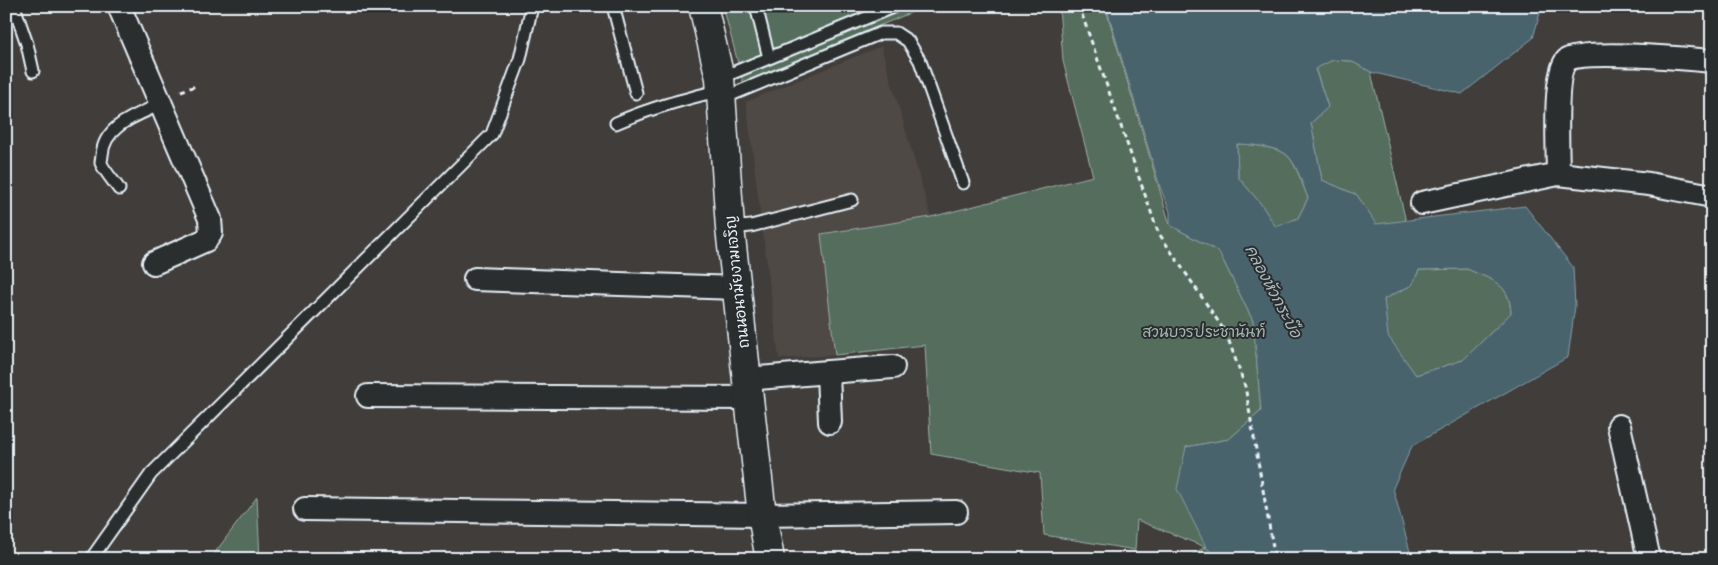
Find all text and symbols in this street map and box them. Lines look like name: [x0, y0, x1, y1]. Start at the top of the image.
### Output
street label: ถนนอนามัยงามเจริญ: [719, 214, 757, 350]
water label: คลองหัวกระบือ: [1238, 241, 1309, 344]
park label: สวนบวรประชานันท์: [1142, 321, 1266, 345]

